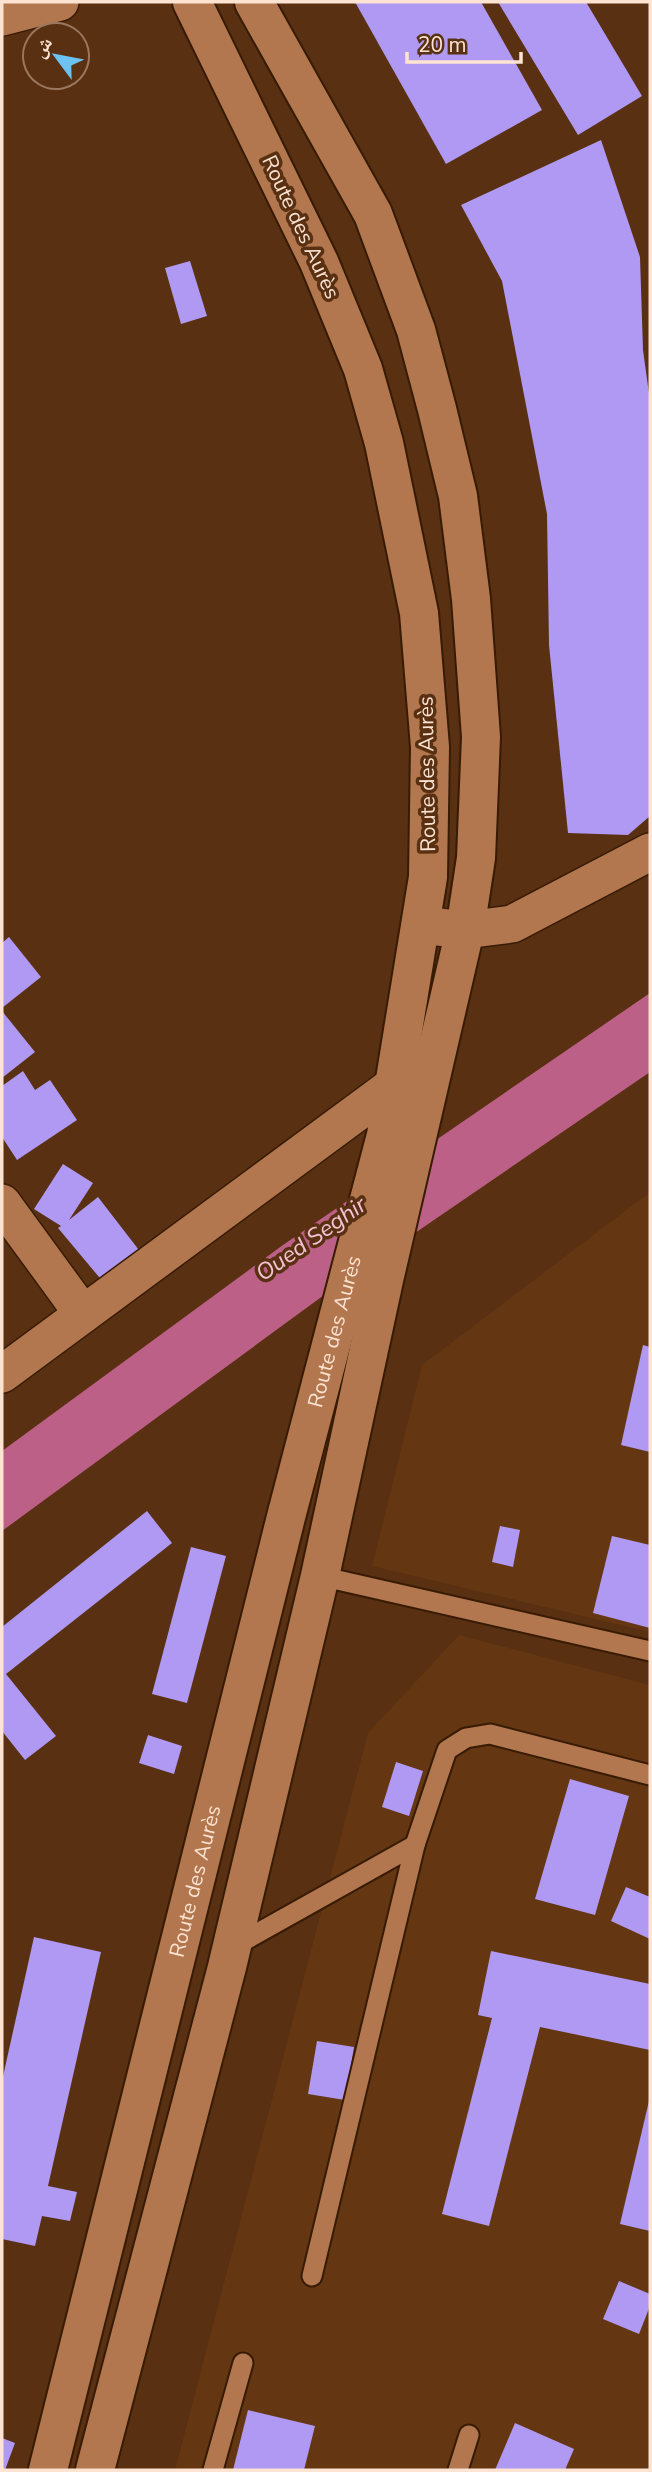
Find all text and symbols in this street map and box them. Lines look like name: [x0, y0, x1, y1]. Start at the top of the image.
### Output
north arrow: [21, 21, 91, 91]
scale bar: [407, 21, 521, 65]
text: 20 m: [418, 31, 467, 59]
text: ش: [26, 32, 59, 63]
street label: Route des Aurès: [255, 151, 347, 303]
street label: Route des Aurès: [412, 696, 442, 852]
water label: Oued Seghir: [249, 1189, 373, 1289]
street label: Route des Aurès: [301, 1253, 368, 1410]
street label: Route des Aurès: [163, 1802, 228, 1960]

